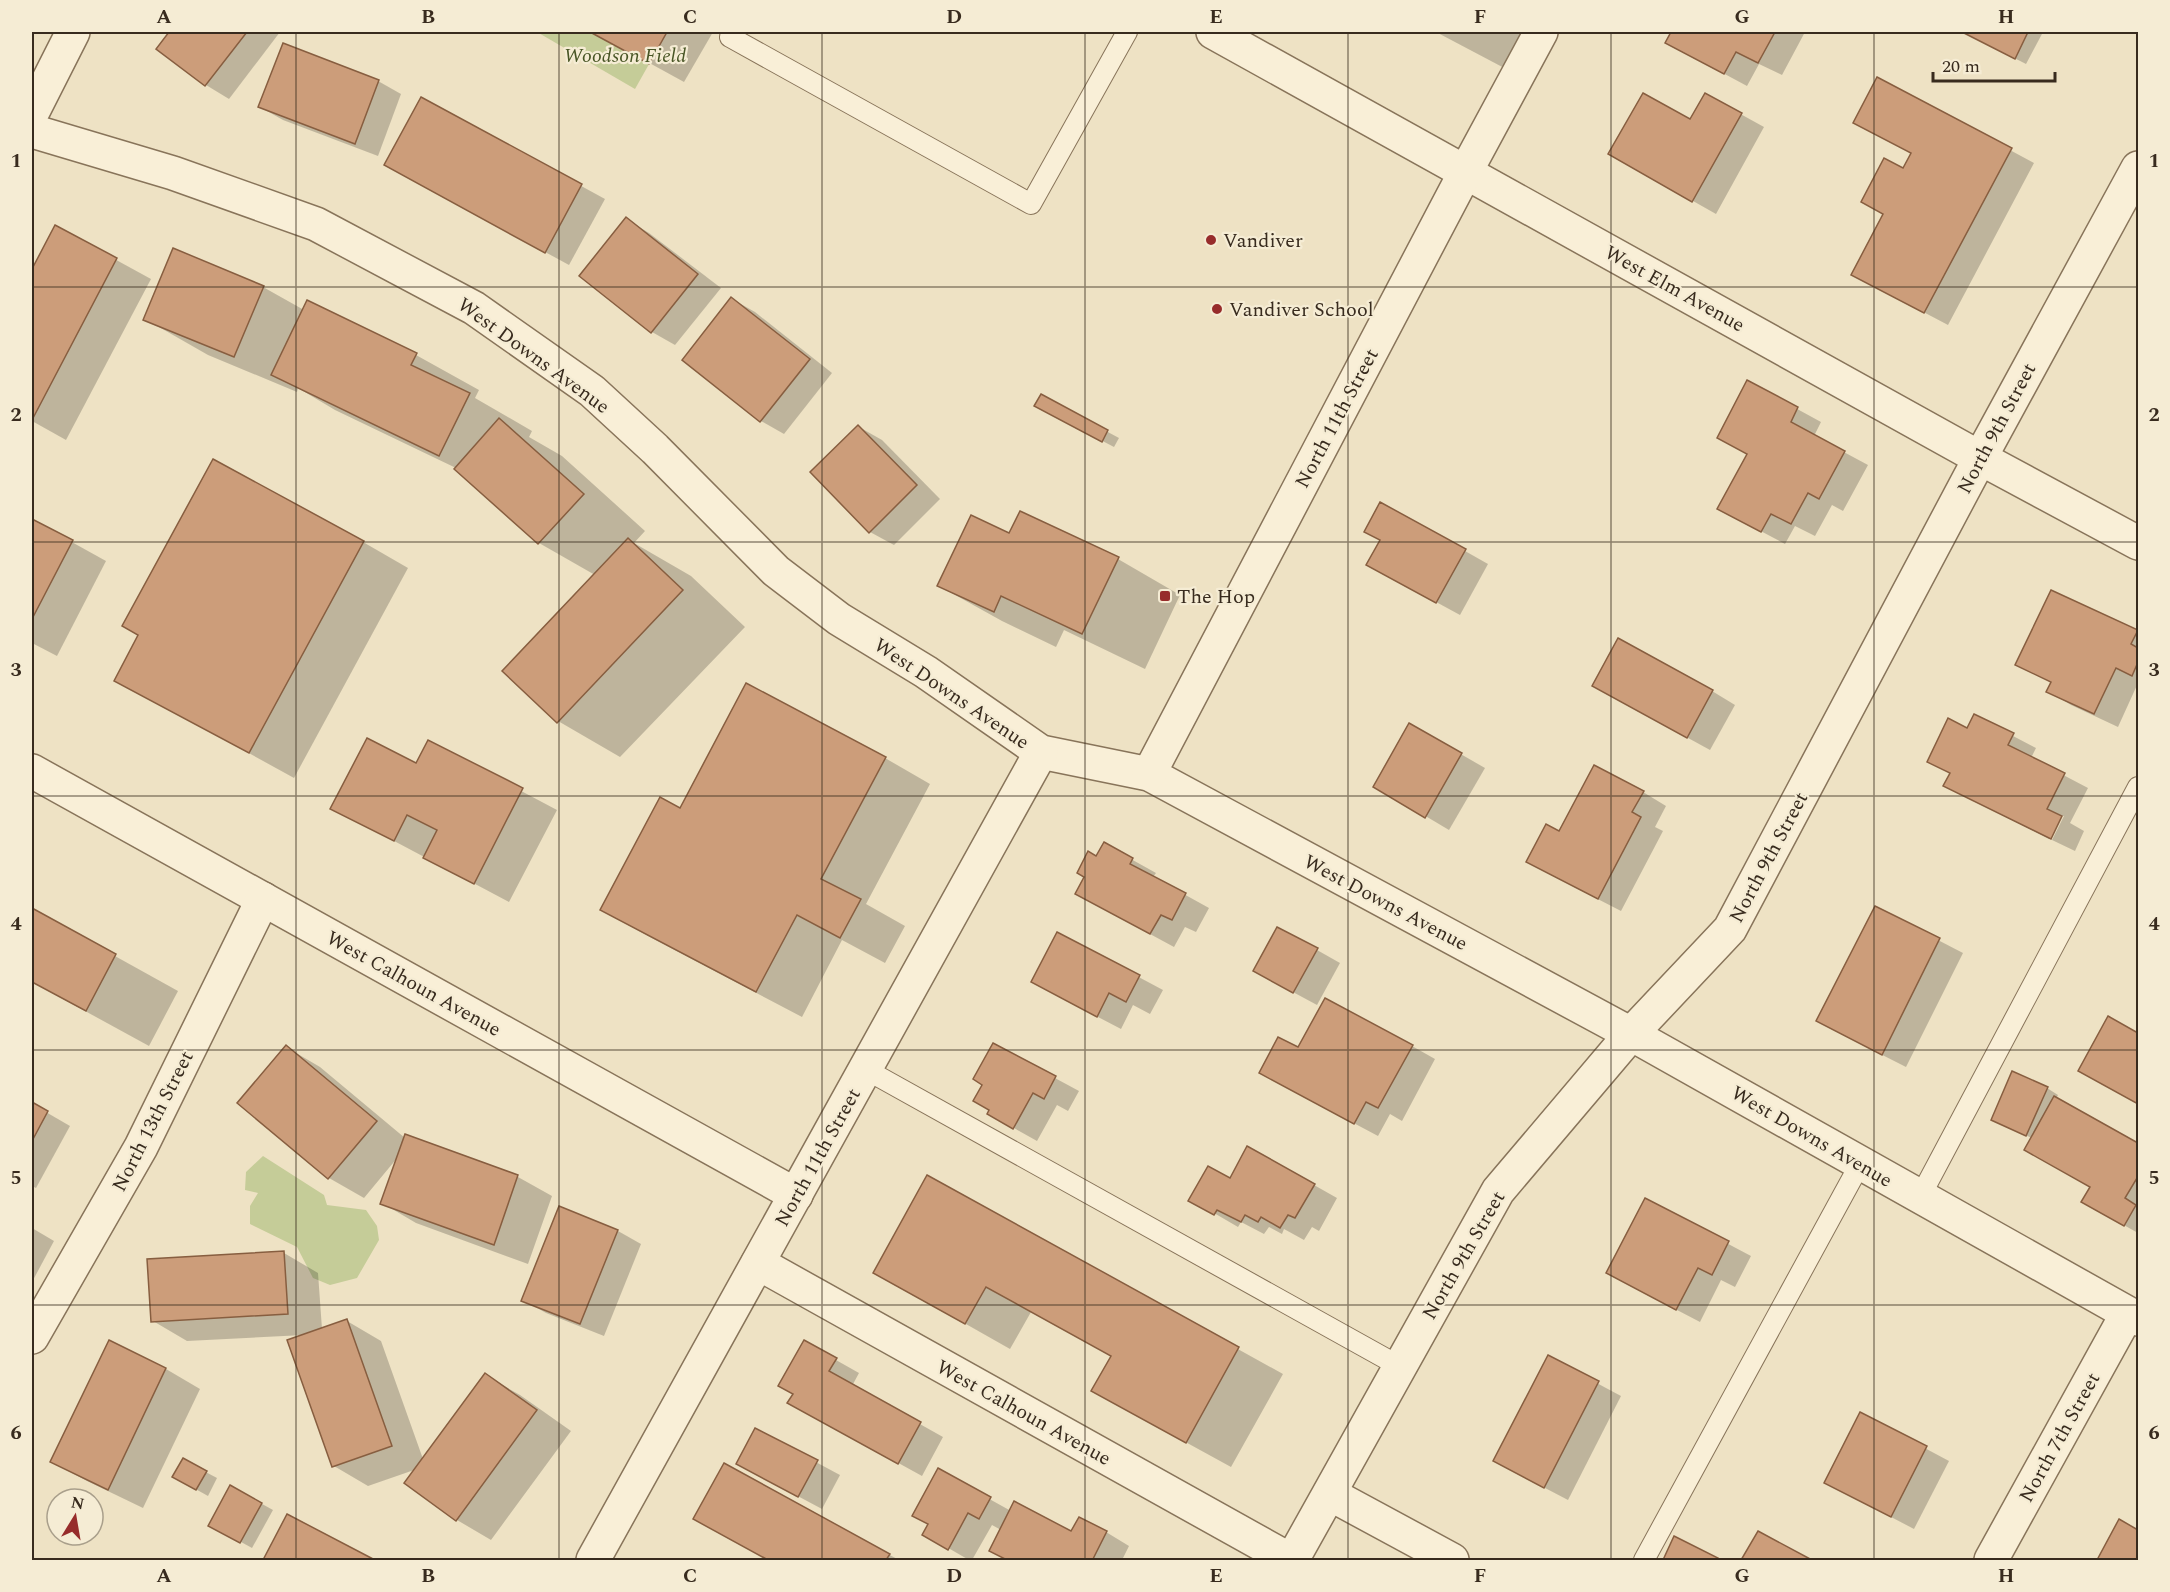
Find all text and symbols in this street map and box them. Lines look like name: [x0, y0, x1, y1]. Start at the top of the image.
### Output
text: A: [156, 2, 172, 32]
text: B: [421, 2, 435, 32]
text: C: [683, 2, 697, 32]
text: D: [946, 2, 962, 32]
text: E: [1209, 2, 1223, 32]
text: F: [1474, 2, 1486, 32]
text: G: [1734, 2, 1750, 32]
text: H: [1998, 2, 2014, 32]
park label: Woodson Field: [564, 41, 686, 71]
scale bar: [1933, 45, 2054, 83]
text: 20 m: [1942, 53, 1980, 80]
text: 1: [10, 146, 22, 176]
text: 1: [2148, 146, 2160, 176]
place label: Vandiver: [1223, 226, 1303, 256]
marker: Vandiver: [1204, 233, 1218, 247]
street label: West Elm Avenue: [1599, 238, 1750, 340]
street label: West Downs Avenue: [451, 290, 616, 421]
place label: Vandiver School: [1229, 295, 1374, 325]
marker: Vandiver School: [1210, 302, 1224, 316]
street label: North 11th Street: [1287, 343, 1386, 494]
street label: North 9th Street: [1950, 358, 2044, 499]
text: 2: [10, 400, 22, 430]
text: 2: [2148, 400, 2160, 430]
place label: The Hop: [1177, 582, 1255, 612]
marker: The Hop: [1158, 589, 1172, 603]
street label: West Downs Avenue: [868, 630, 1035, 757]
text: 3: [10, 655, 22, 685]
text: 3: [2148, 655, 2160, 685]
street label: North 9th Street: [1722, 787, 1816, 928]
street label: West Downs Avenue: [1298, 847, 1473, 959]
text: 4: [10, 909, 22, 939]
text: 4: [2148, 909, 2160, 939]
street label: West Calhoun Avenue: [321, 923, 506, 1044]
street label: North 13th Street: [104, 1046, 201, 1197]
street label: West Downs Avenue: [1725, 1078, 1898, 1195]
street label: North 11th Street: [767, 1083, 868, 1232]
text: 5: [10, 1163, 22, 1193]
text: 5: [2148, 1163, 2160, 1193]
street label: North 9th Street: [1415, 1185, 1513, 1326]
street label: West Calhoun Avenue: [931, 1352, 1116, 1473]
street label: North 7th Street: [2012, 1367, 2108, 1508]
text: 6: [10, 1418, 22, 1448]
text: 6: [2148, 1418, 2160, 1448]
north arrow: [45, 1487, 105, 1547]
text: N: [69, 1490, 86, 1516]
text: A: [156, 1561, 172, 1591]
text: B: [421, 1561, 435, 1591]
text: C: [683, 1561, 697, 1591]
text: D: [946, 1561, 962, 1591]
text: E: [1209, 1561, 1223, 1591]
text: F: [1474, 1561, 1486, 1591]
text: G: [1734, 1561, 1750, 1591]
text: H: [1998, 1561, 2014, 1591]

